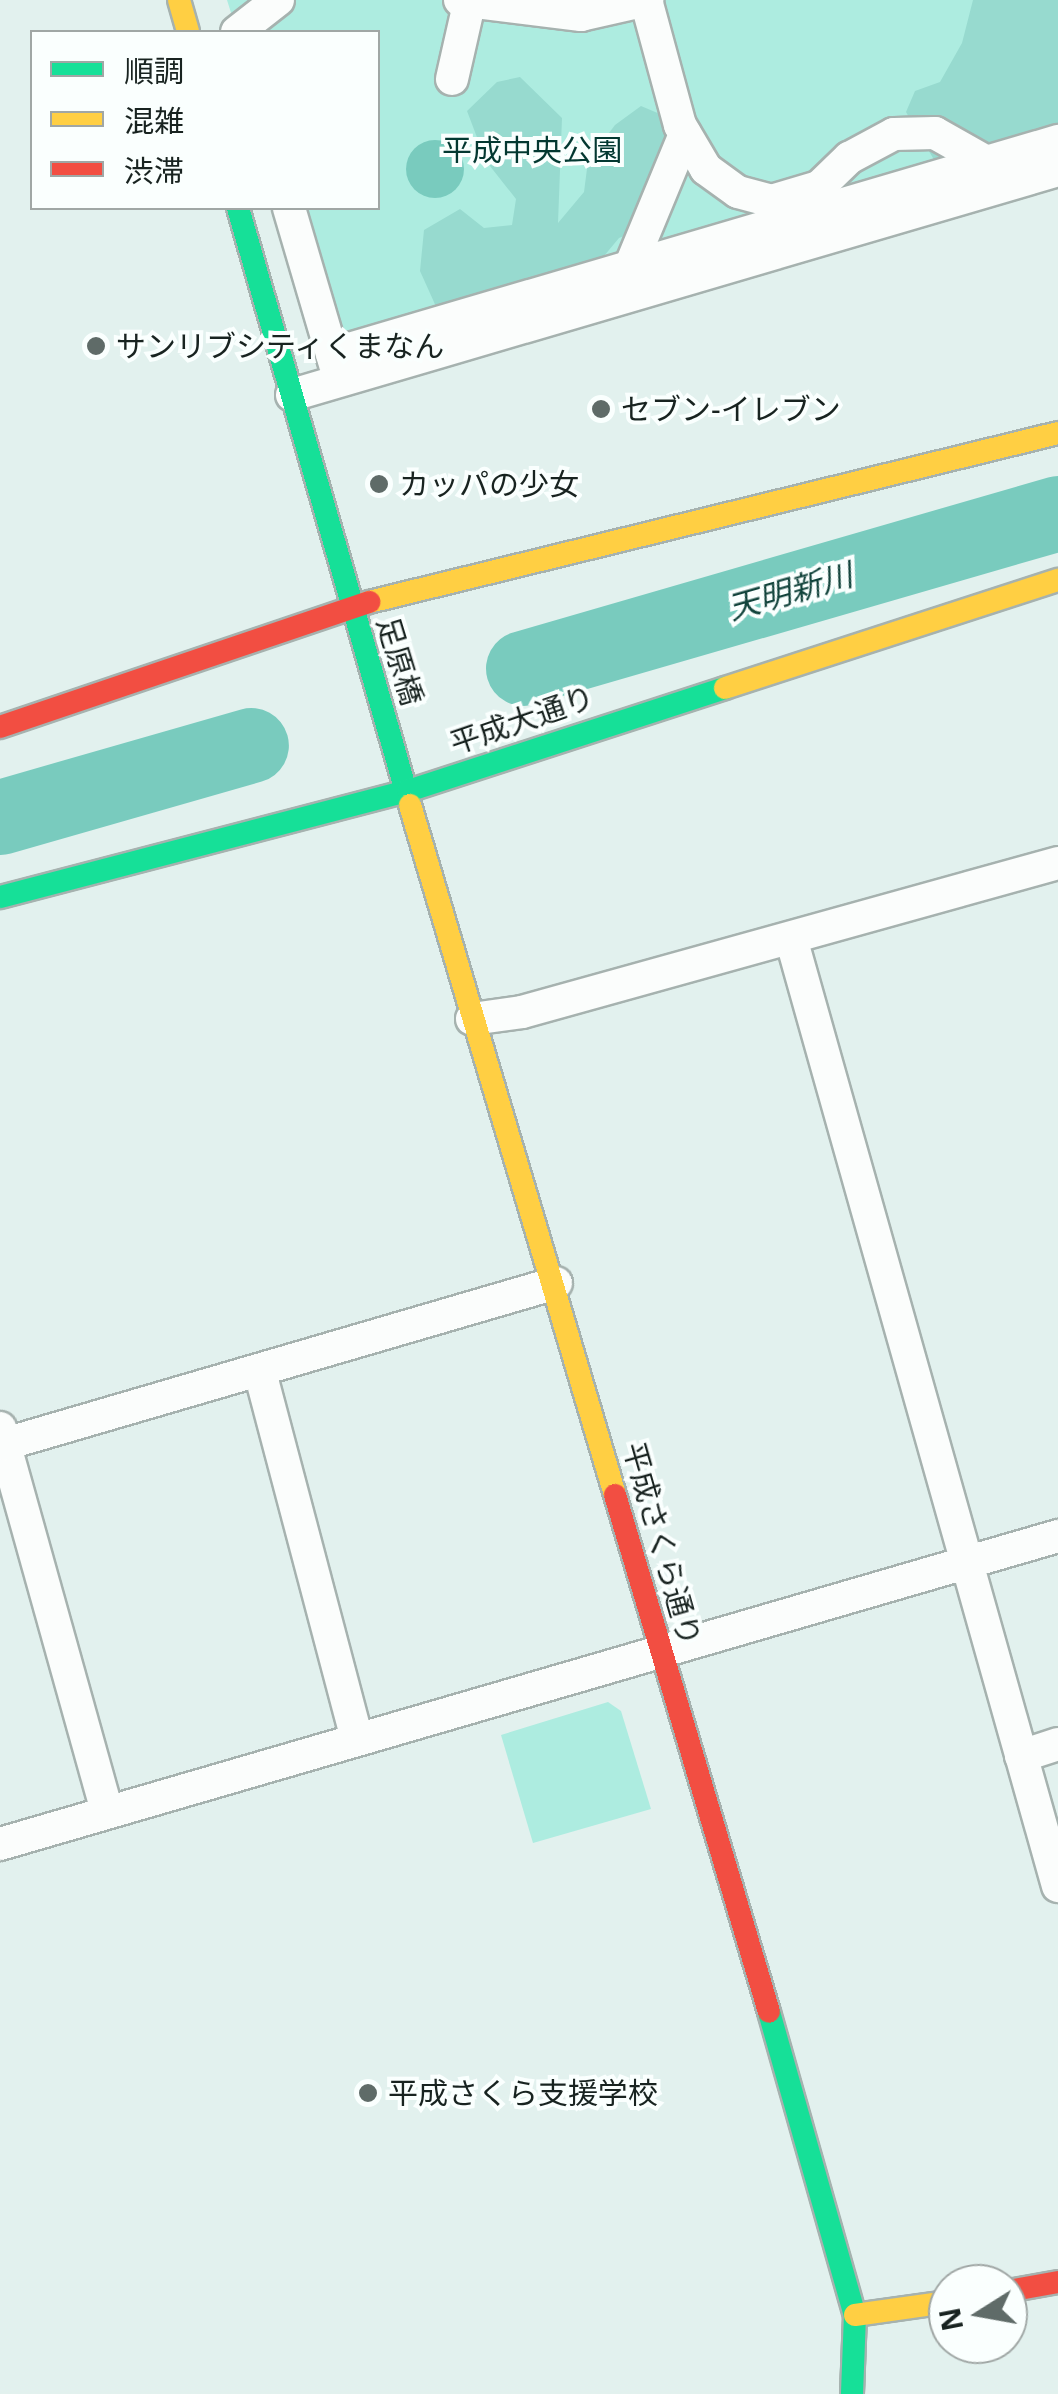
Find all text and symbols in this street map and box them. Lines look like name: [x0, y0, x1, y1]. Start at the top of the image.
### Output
legend: [30, 30, 380, 210]
text: 順調: [124, 50, 184, 91]
text: 混雑: [124, 100, 184, 141]
park label: 平成中央公園: [442, 132, 622, 168]
text: 渋滞: [124, 150, 184, 191]
place label: サンリブシティくまなん: [116, 328, 446, 364]
marker: サンリブシティくまなん: [85, 335, 107, 357]
place label: セブン-イレブン: [621, 391, 841, 427]
marker: セブン-イレブン: [590, 398, 612, 420]
place label: カッパの少女: [399, 466, 579, 502]
marker: カッパの少女: [368, 473, 390, 495]
water label: 天明新川: [723, 555, 857, 627]
street label: 足原橋: [370, 613, 430, 709]
street label: 平成大通り: [445, 679, 599, 761]
street label: 平成さくら通り: [616, 1438, 708, 1650]
place label: 平成さくら支援学校: [388, 2075, 658, 2111]
marker: 平成さくら支援学校: [357, 2082, 379, 2104]
north arrow: [928, 2264, 1028, 2364]
text: N: [930, 2305, 971, 2334]

